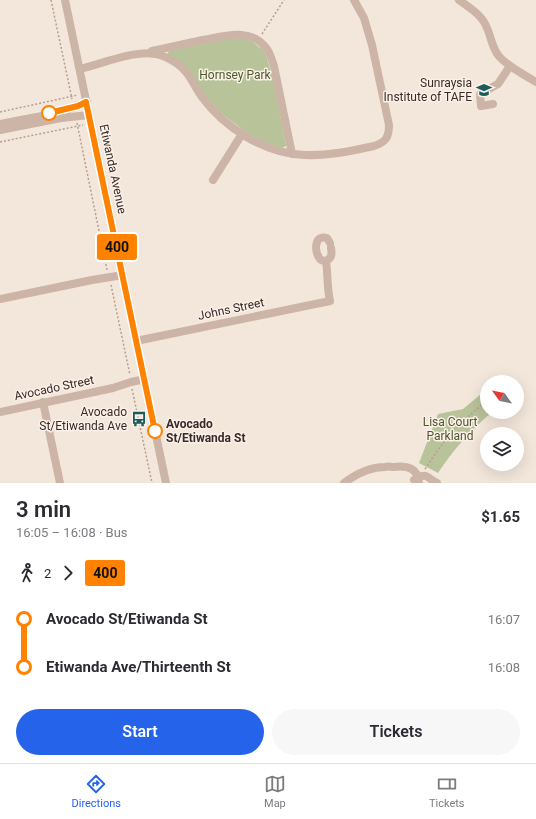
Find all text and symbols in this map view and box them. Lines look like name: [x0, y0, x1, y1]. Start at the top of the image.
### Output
park label: Hornsey Park: [199, 68, 272, 82]
place label: Sunraysia Institute of TAFE: [384, 76, 472, 104]
school or university icon: Sunraysia Institute of TAFE: [475, 81, 493, 99]
unlabelled marker: [41, 105, 57, 121]
street label: Etiwanda Avenue: [97, 123, 129, 215]
line badge: 400: [94, 234, 140, 260]
text: 400: [105, 239, 129, 255]
street label: Johns Street: [197, 295, 266, 323]
street label: Avocado Street: [13, 373, 95, 403]
north arrow: [480, 375, 524, 419]
map controls: [480, 375, 524, 471]
place label: Avocado St/Etiwanda Ave: [39, 405, 127, 433]
bus stop icon: Avocado St/Etiwanda Ave: [130, 410, 148, 428]
park label: Lisa Court Parkland: [423, 415, 477, 443]
place label: Avocado St/Etiwanda St: [166, 417, 245, 445]
marker: Avocado St/Etiwanda St: [147, 423, 163, 439]
button: layers: [480, 427, 524, 471]
text: 3 min: [16, 497, 71, 522]
text: $1.65: [481, 508, 520, 526]
text: 16:05 – 16:08 · Bus: [16, 525, 128, 540]
icon: walk: [16, 562, 38, 584]
icon: forward: [57, 562, 79, 584]
text: 400: [93, 565, 117, 581]
text: 2: [44, 566, 51, 581]
text: Avocado St/Etiwanda St: [46, 610, 207, 628]
text: 16:07: [488, 612, 520, 627]
text: Etiwanda Ave/Thirteenth St: [46, 658, 231, 676]
text: 16:08: [488, 660, 520, 675]
button: Start: [16, 709, 264, 755]
button: Tickets: [272, 709, 520, 755]
tab: Directions: [72, 773, 121, 810]
tab: Map: [264, 773, 286, 810]
tab: Tickets: [429, 773, 465, 810]

